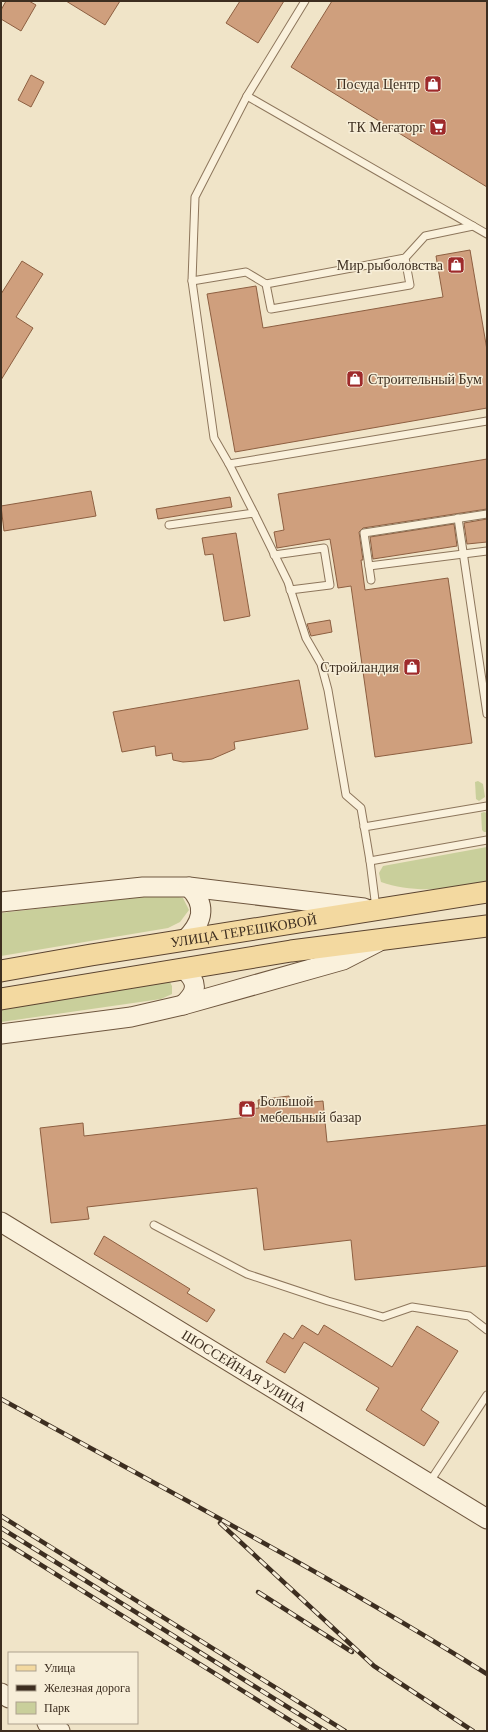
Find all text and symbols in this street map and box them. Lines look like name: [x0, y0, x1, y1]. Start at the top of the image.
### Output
shop icon: Посуда Центр: [423, 74, 443, 94]
place label: Посуда Центр: [336, 77, 420, 92]
supermarket icon: ТК Мегаторг: [428, 117, 448, 137]
place label: ТК Мегаторг: [348, 120, 425, 135]
shop icon: Мир рыболовства: [446, 255, 466, 275]
place label: Мир рыболовства: [337, 258, 444, 273]
shop icon: Строительный Бум: [345, 369, 365, 389]
place label: Строительный Бум: [368, 372, 482, 387]
shop icon: Стройландия: [402, 657, 422, 677]
place label: Стройландия: [320, 660, 400, 675]
street label: УЛИЦА ТЕРЕШКОВОЙ: [169, 911, 318, 950]
place label: Большой мебельный базар: [260, 1094, 362, 1125]
shop icon: Большой мебельный базар: [237, 1099, 257, 1119]
street label: ШОССЕЙНАЯ УЛИЦА: [179, 1327, 310, 1415]
legend: [8, 1652, 138, 1724]
text: Улица: [44, 1661, 76, 1675]
text: Железная дорога: [44, 1681, 131, 1695]
text: Парк: [44, 1701, 70, 1715]

